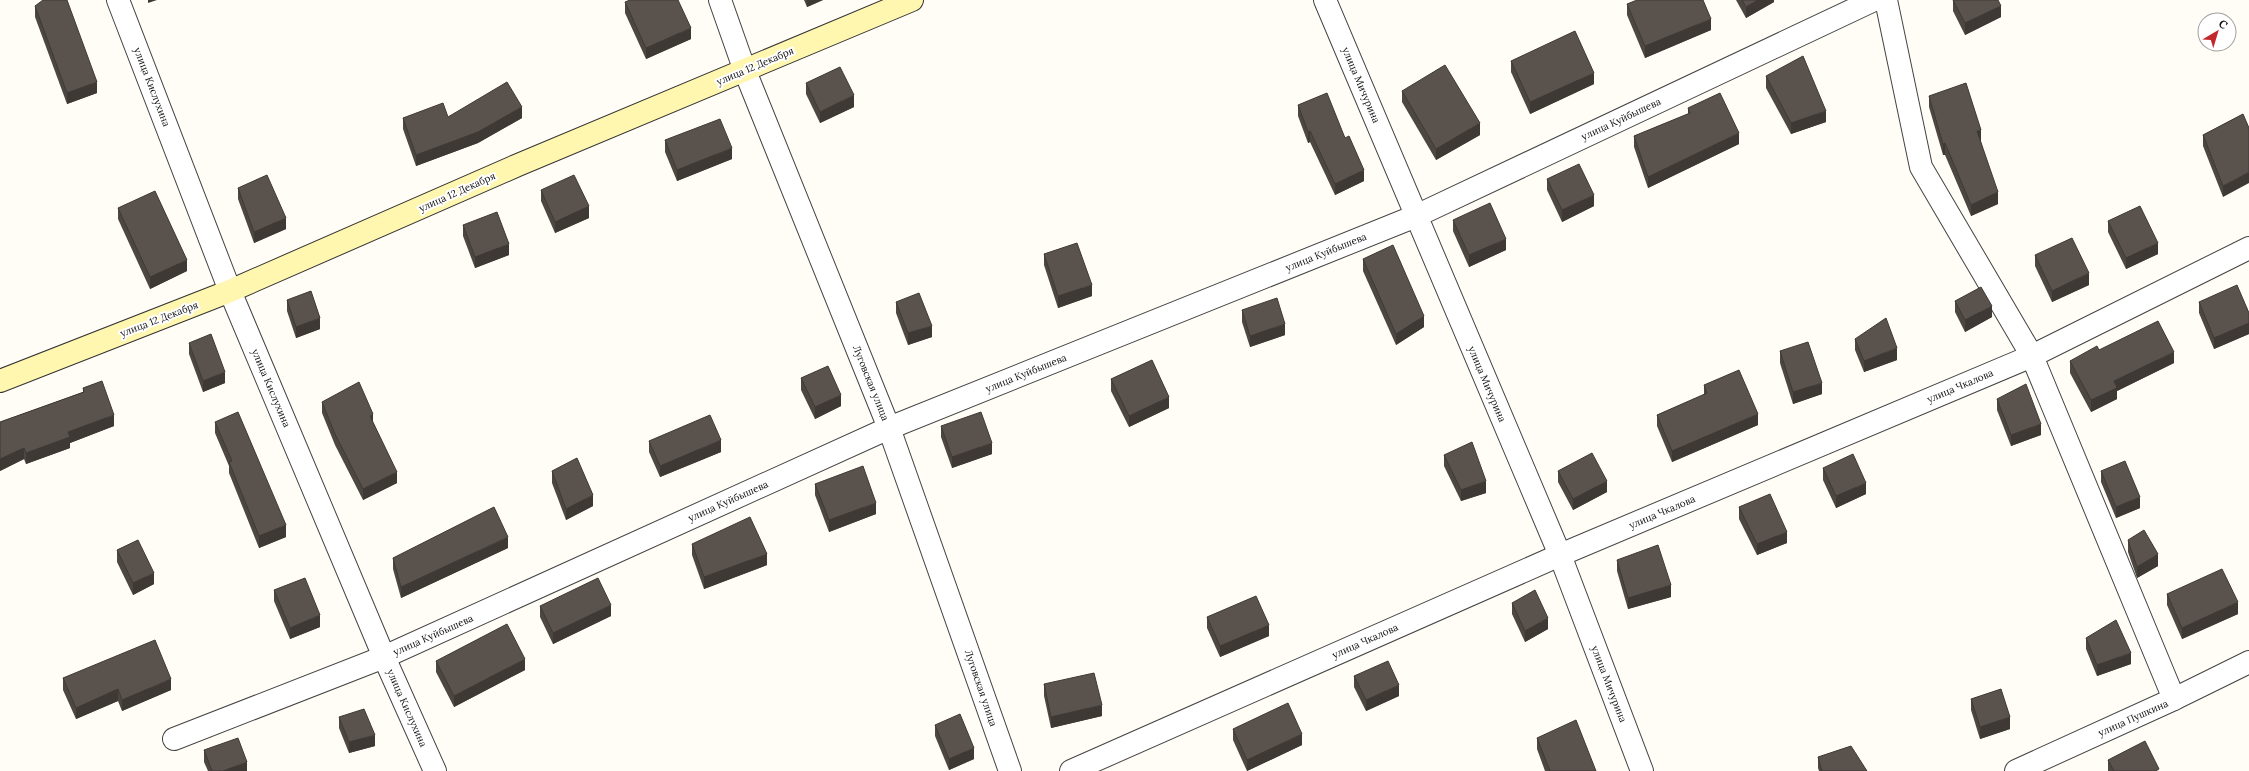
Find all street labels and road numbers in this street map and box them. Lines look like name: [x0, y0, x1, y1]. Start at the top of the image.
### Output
street label: улица 12 Декабря: [714, 44, 796, 88]
street label: улица Мичурина: [1339, 45, 1383, 125]
street label: улица Кислухина: [131, 46, 173, 128]
street label: улица Куйбышева: [1579, 95, 1663, 143]
street label: улица 12 Декабря: [417, 169, 497, 215]
street label: улица Куйбышева: [1283, 230, 1369, 274]
street label: улица 12 Декабря: [118, 298, 200, 340]
street label: Луговская улица: [850, 343, 892, 423]
street label: улица Мичурина: [1465, 344, 1509, 424]
street label: улица Кислухина: [249, 347, 293, 429]
street label: улица Куйбышева: [983, 351, 1069, 395]
street label: улица Чкалова: [1925, 366, 1995, 406]
street label: улица Куйбышева: [686, 477, 770, 525]
street label: улица Чкалова: [1627, 492, 1697, 532]
street label: улица Куйбышева: [391, 611, 475, 659]
street label: улица Чкалова: [1330, 621, 1400, 661]
street label: улица Мичурина: [1588, 644, 1630, 724]
street label: Луговская улица: [962, 648, 1000, 728]
street label: улица Кислухина: [384, 667, 430, 749]
street label: улица Пушкина: [2096, 697, 2170, 739]

